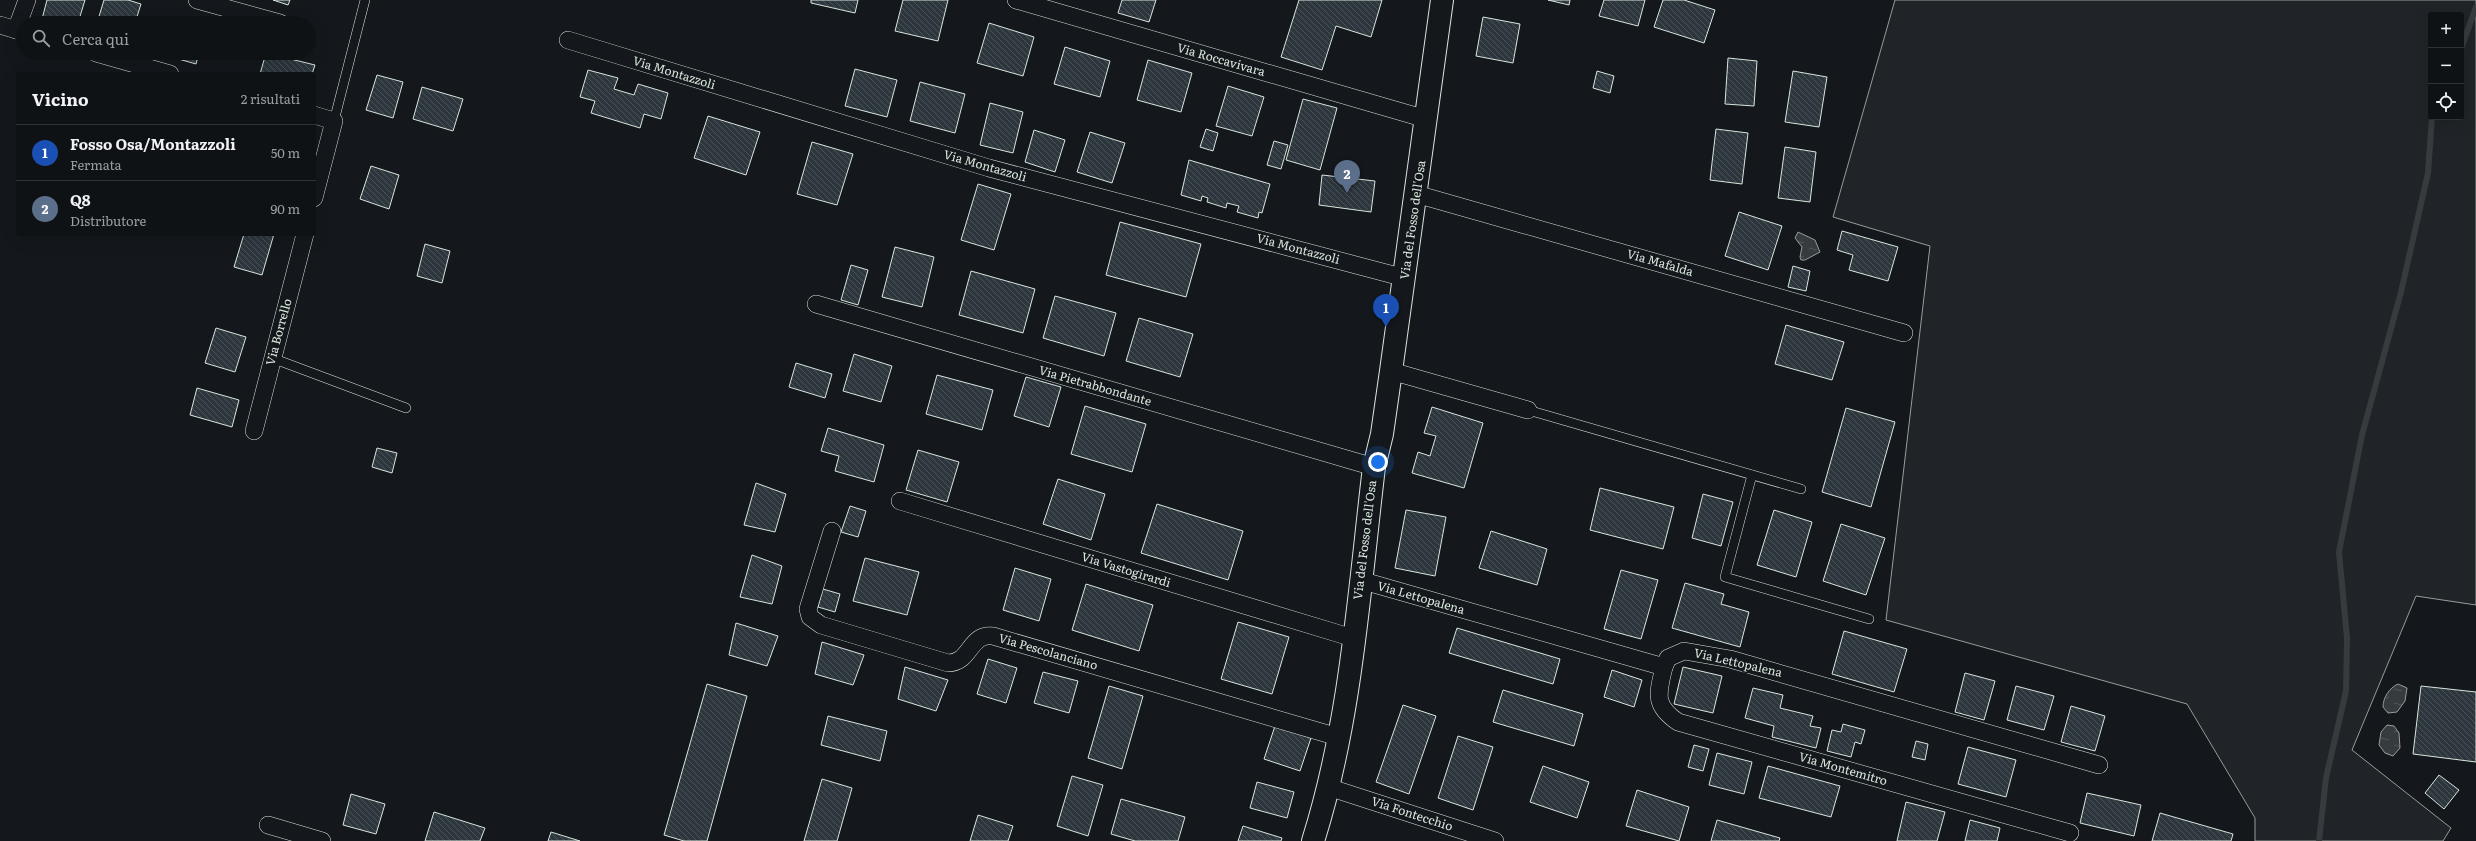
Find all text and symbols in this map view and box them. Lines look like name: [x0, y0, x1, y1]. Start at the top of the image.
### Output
map controls: [2428, 12, 2464, 120]
button: +: [2428, 12, 2464, 48]
search box: [16, 16, 316, 60]
icon: search: [30, 27, 52, 49]
text: Cerca qui: [62, 27, 129, 50]
street label: Via Roccavivara: [1175, 38, 1268, 80]
button: −: [2428, 48, 2464, 84]
street label: Via Montazzoli: [631, 51, 718, 93]
button: locate: [2428, 84, 2464, 120]
text: Vicino: [32, 86, 89, 111]
text: 2 risultati: [241, 89, 300, 108]
text: Fosso Osa/Montazzoli: [70, 132, 236, 155]
text: 1: [42, 143, 48, 162]
text: 50 m: [271, 143, 300, 162]
street label: Via Montazzoli: [942, 145, 1029, 185]
text: Fermata: [70, 155, 122, 174]
street label: Via del Fosso dell'Osa: [1395, 159, 1429, 281]
pin: 2: [1334, 160, 1360, 193]
text: Q8: [70, 188, 91, 211]
text: 2: [42, 199, 48, 218]
text: 90 m: [270, 199, 300, 218]
text: Distributore: [70, 211, 146, 230]
street label: Via Montazzoli: [1255, 228, 1342, 268]
street label: Via Mafalda: [1625, 244, 1696, 280]
pin: 1: [1373, 294, 1399, 327]
street label: Via Borrello: [260, 296, 296, 367]
street label: Via Pietrabbondante: [1037, 360, 1154, 410]
your location: [1368, 452, 1388, 472]
street label: Via del Fosso dell'Osa: [1348, 479, 1380, 601]
street label: Via Vastogirardi: [1079, 547, 1173, 591]
street label: Via Lettopalena: [1375, 576, 1468, 618]
street label: Via Pescolanciano: [997, 628, 1100, 674]
street label: Via Lettopalena: [1692, 643, 1785, 681]
street label: Via Montemitro: [1797, 747, 1890, 789]
street label: Via Fontecchio: [1369, 791, 1455, 835]

